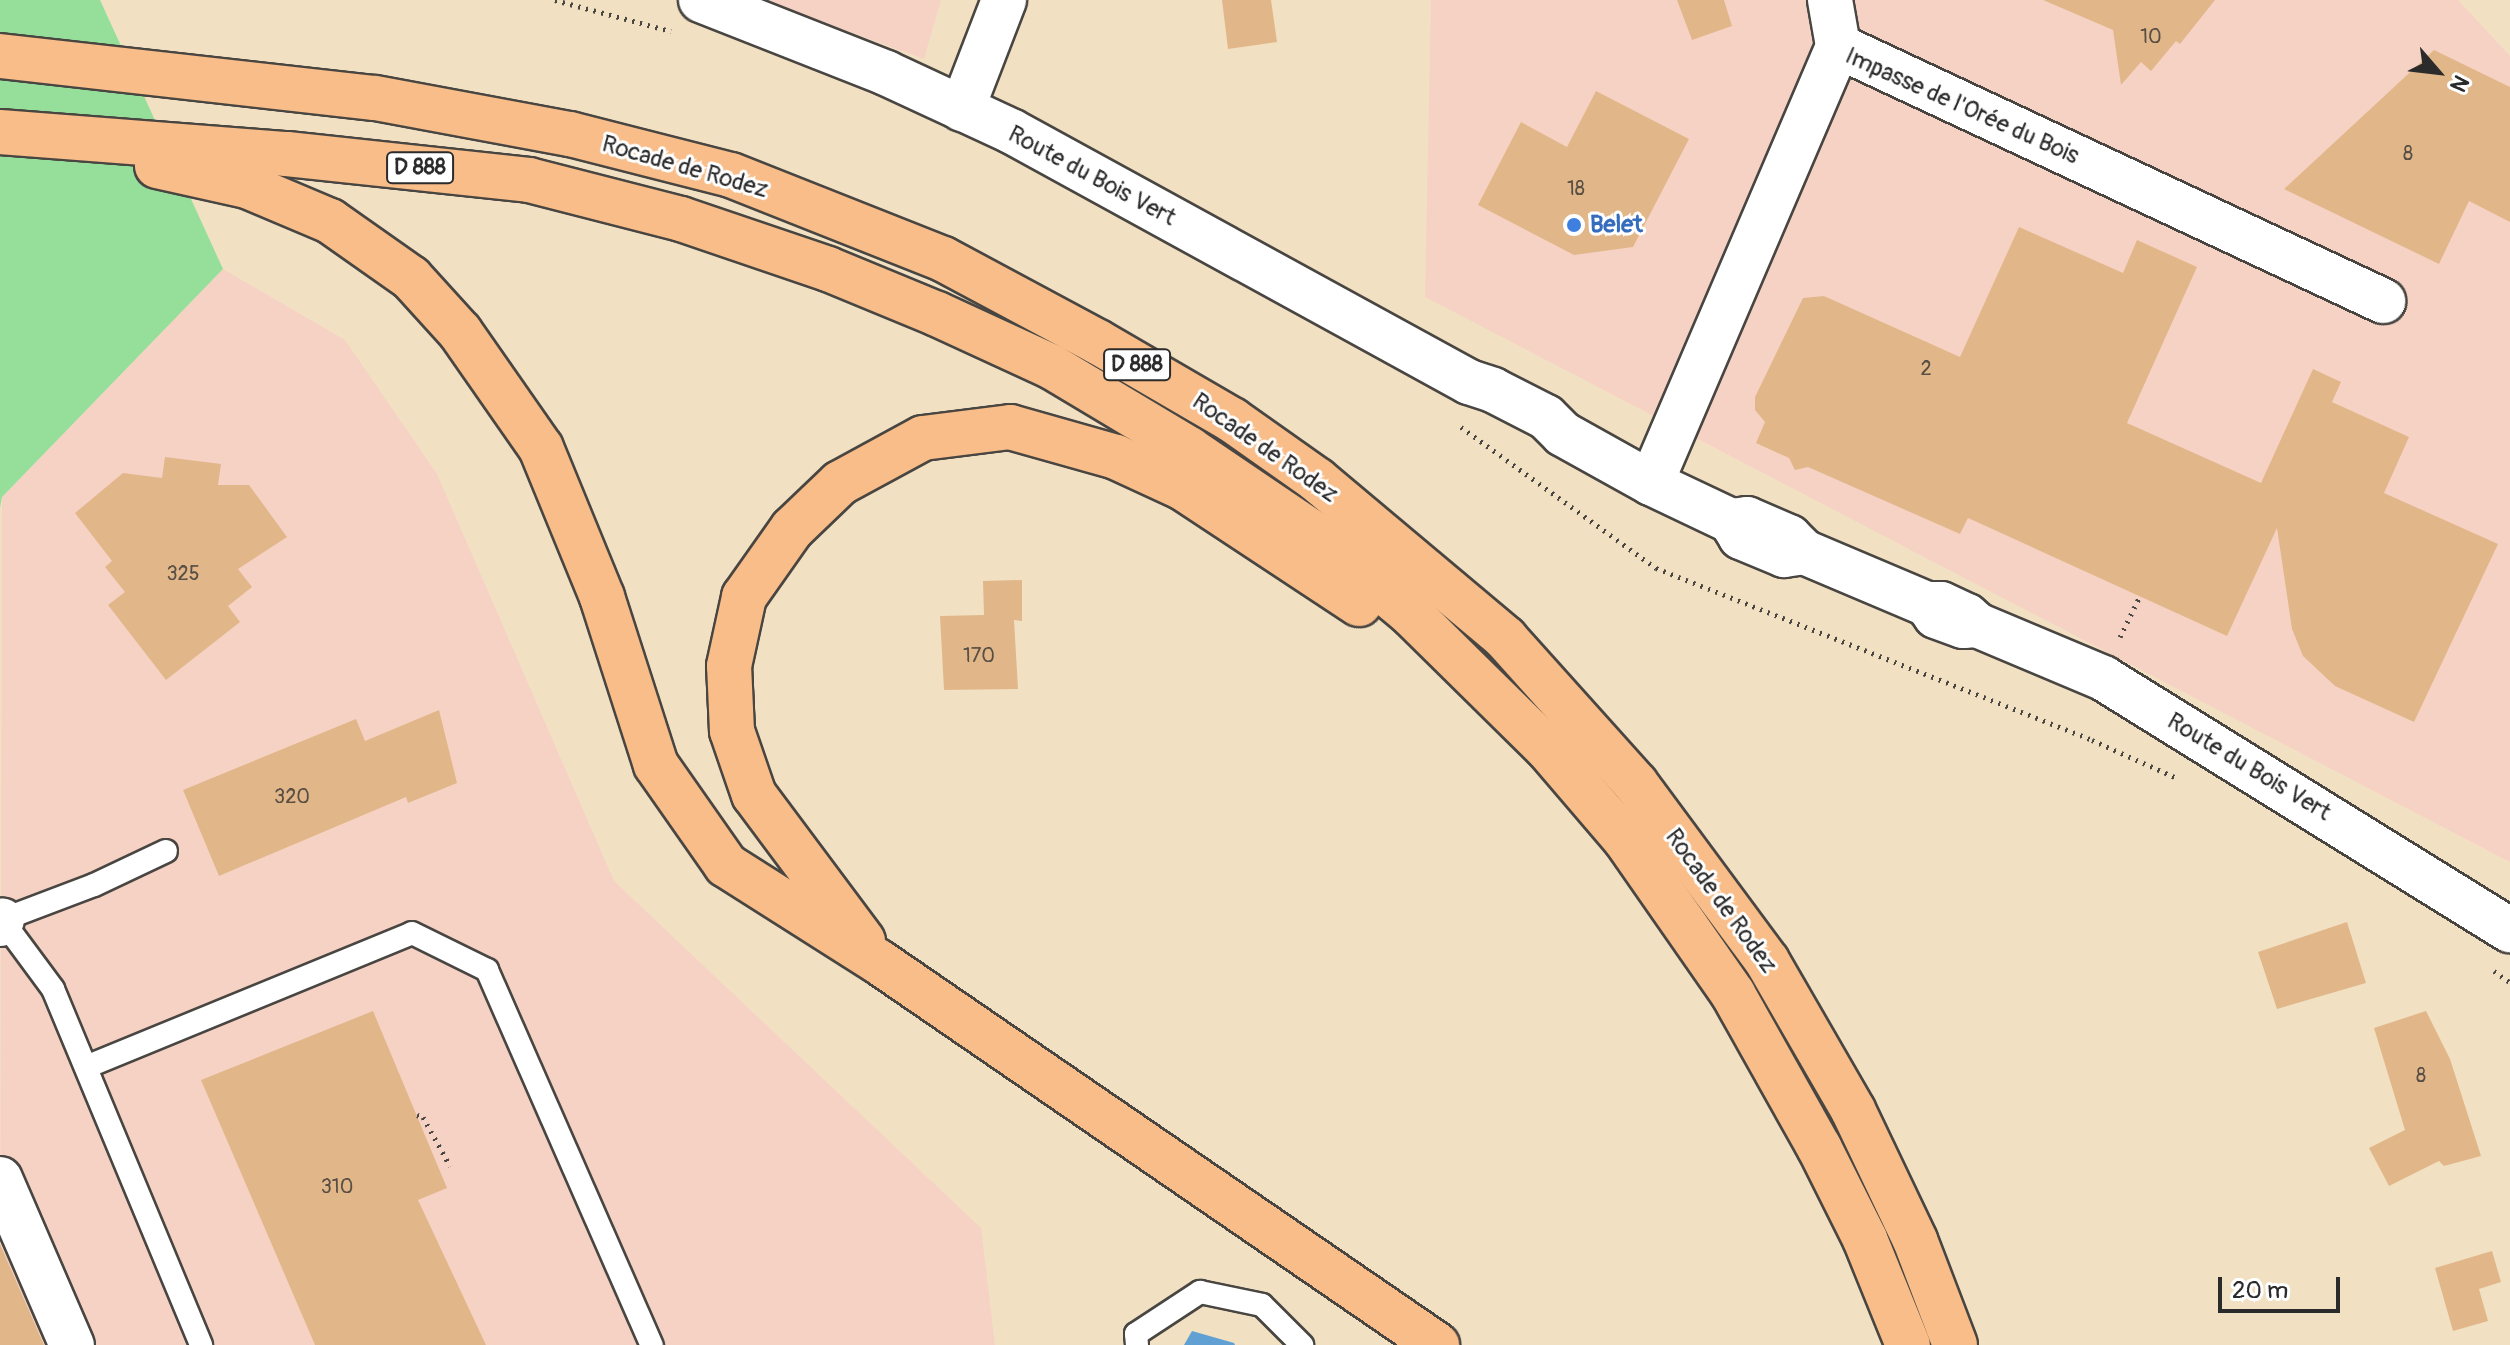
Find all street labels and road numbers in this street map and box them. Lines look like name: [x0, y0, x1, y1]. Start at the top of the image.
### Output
street label: Impasse de l'Orée du Bois: [1841, 41, 2083, 171]
street label: Route du Bois Vert: [1003, 120, 1181, 232]
street label: Rocade de Rodez: [599, 130, 771, 204]
road number: D 888: [386, 150, 454, 186]
road number: D 888: [1103, 347, 1171, 383]
street label: Rocade de Rodez: [1187, 387, 1343, 509]
street label: Route du Bois Vert: [2162, 707, 2336, 827]
street label: Rocade de Rodez: [1659, 823, 1783, 979]

